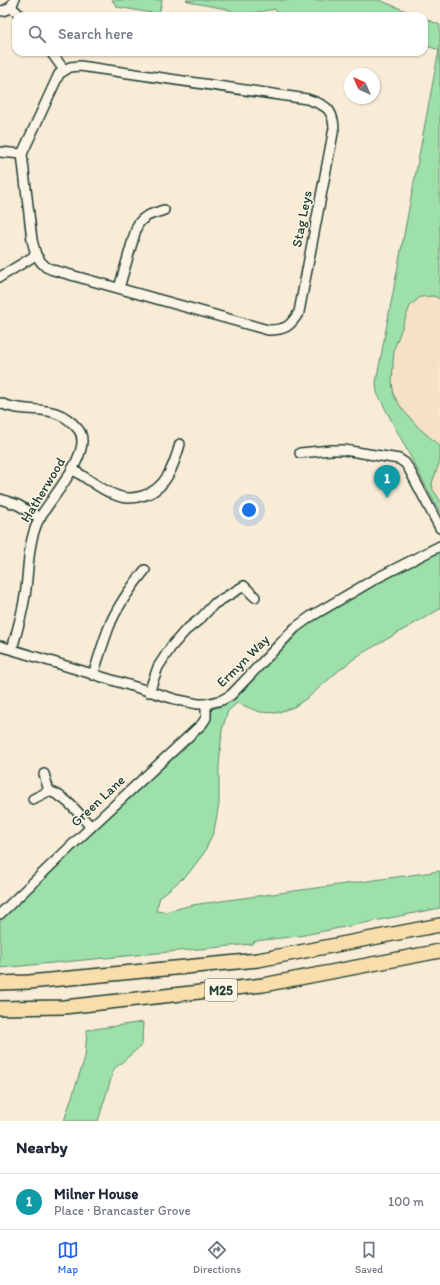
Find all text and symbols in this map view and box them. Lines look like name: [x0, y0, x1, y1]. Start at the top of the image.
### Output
search box: [12, 12, 428, 56]
icon: search: [26, 23, 48, 45]
text: Search here: [58, 25, 133, 43]
north arrow: [344, 68, 380, 104]
street label: Stag Leys: [288, 189, 316, 249]
street label: Hatherwood: [17, 454, 69, 526]
pin: 1: [374, 465, 400, 498]
your location: [239, 500, 259, 520]
street label: Ermyn Way: [213, 631, 273, 691]
street label: Green Lane: [67, 771, 129, 830]
road number: M25: [205, 979, 237, 1001]
text: Nearby: [16, 1137, 68, 1157]
text: Milner House: [54, 1185, 138, 1203]
text: 1: [26, 1194, 32, 1209]
text: 100 m: [388, 1194, 424, 1209]
text: Place · Brancaster Grove: [54, 1203, 191, 1218]
tab: Map: [57, 1239, 79, 1276]
tab: Directions: [193, 1239, 241, 1276]
tab: Saved: [355, 1239, 383, 1276]

